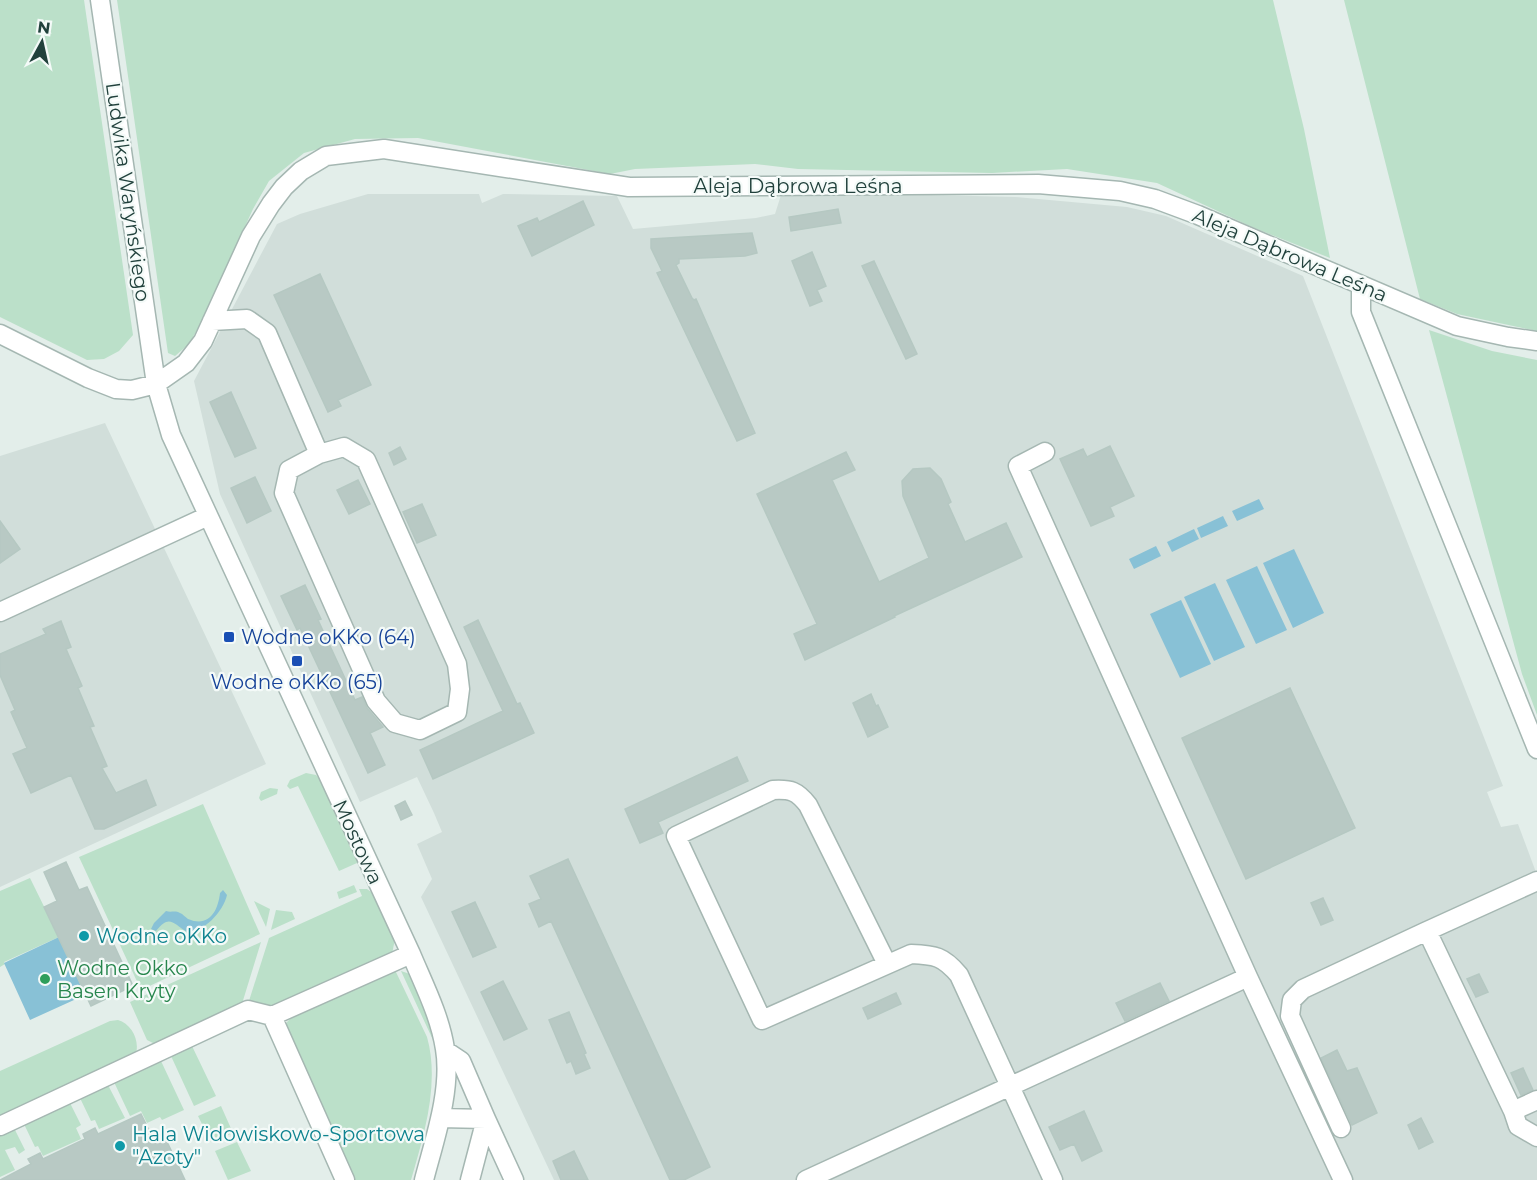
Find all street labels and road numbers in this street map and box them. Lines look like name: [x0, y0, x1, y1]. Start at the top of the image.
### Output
street label: Ludwika Waryńskiego: [101, 81, 155, 303]
street label: Aleja Dąbrowa Leśna: [693, 174, 903, 198]
street label: Aleja Dąbrowa Leśna: [1189, 203, 1391, 307]
street label: Mostowa: [328, 796, 388, 888]

